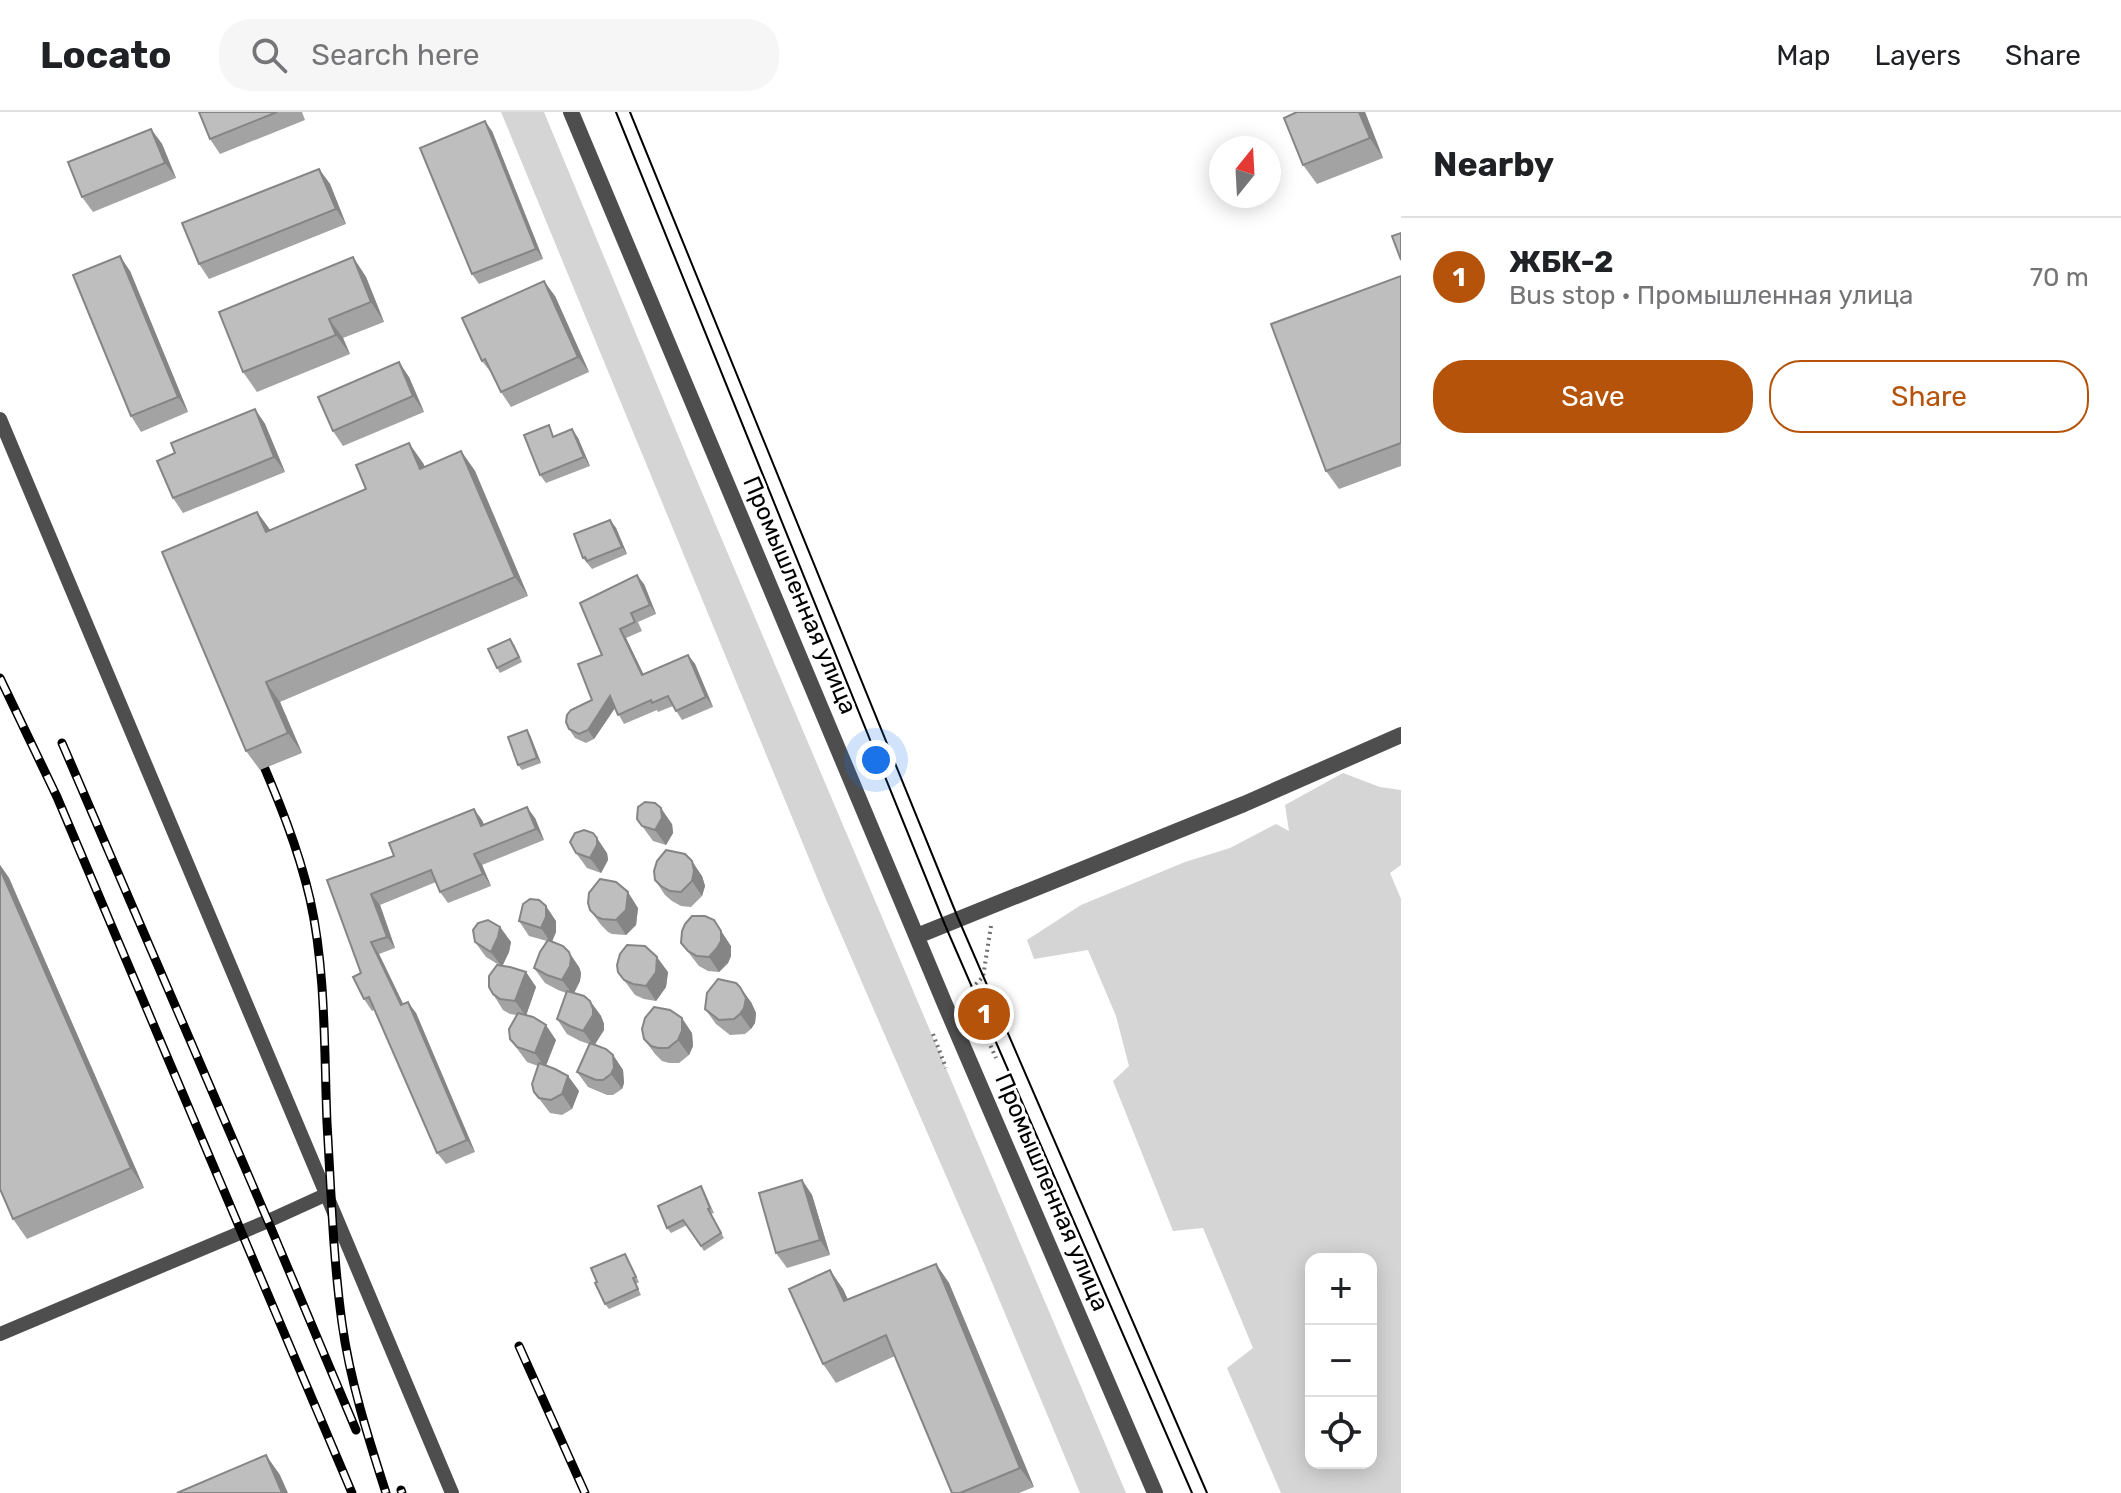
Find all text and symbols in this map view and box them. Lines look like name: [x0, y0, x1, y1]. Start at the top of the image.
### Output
search box: [219, 19, 779, 91]
text: Locato: [40, 32, 171, 78]
icon: search: [247, 33, 291, 77]
text: Search here: [311, 37, 480, 73]
text: Map: [1776, 39, 1831, 72]
text: Layers: [1875, 39, 1961, 72]
text: Share: [2005, 39, 2081, 72]
north arrow: [1209, 136, 1281, 208]
text: Nearby: [1433, 144, 1554, 185]
text: ЖБК-2: [1509, 244, 1614, 280]
text: 1: [1453, 262, 1465, 293]
text: 70 m: [2030, 262, 2089, 293]
text: Bus stop · Промышленная улица: [1509, 280, 1913, 311]
button: Save: [1433, 360, 1753, 433]
button: Share: [1769, 360, 2089, 433]
street label: Промышленная улица: [737, 472, 863, 718]
your location: [856, 740, 896, 780]
pin: 1: [958, 984, 1010, 1044]
street label: Промышленная улица: [989, 1069, 1115, 1315]
map controls: [1305, 1253, 1377, 1469]
button: +: [1305, 1253, 1377, 1325]
button: −: [1305, 1325, 1377, 1397]
button: locate: [1305, 1397, 1377, 1469]

